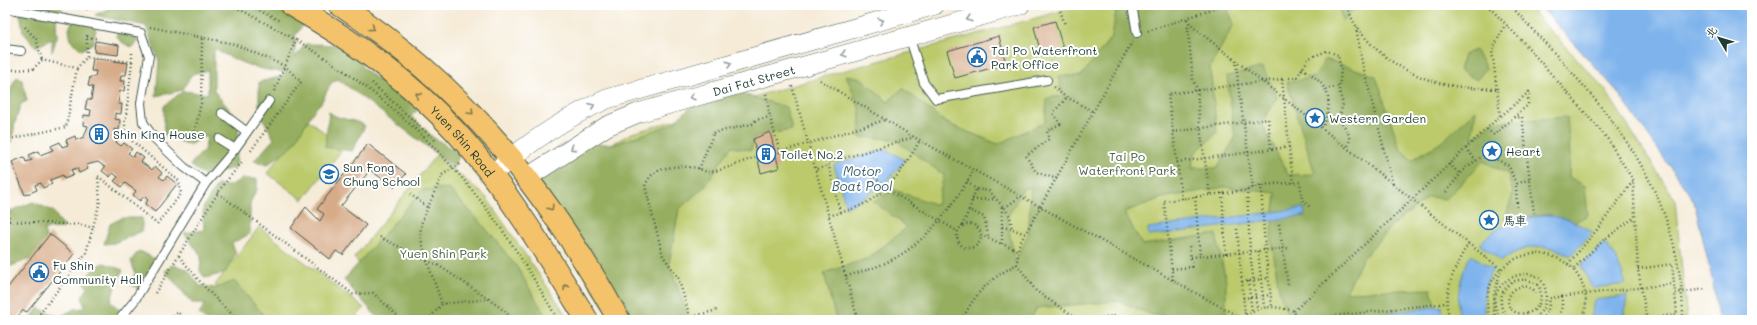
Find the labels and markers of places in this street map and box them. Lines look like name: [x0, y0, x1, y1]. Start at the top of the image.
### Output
place label: Tai Po Waterfront Park Office: [991, 42, 1097, 72]
public building icon: Tai Po Waterfront Park Office: [966, 46, 988, 68]
place icon: Western Garden: [1304, 107, 1326, 129]
place label: Western Garden: [1329, 110, 1426, 126]
building icon: Shin King House: [88, 123, 110, 145]
place label: Shin King House: [113, 126, 205, 142]
place icon: Heart: [1481, 140, 1503, 162]
building icon: Toilet No.2: [755, 143, 777, 165]
place label: Heart: [1506, 143, 1541, 159]
place label: Toilet No.2: [780, 146, 843, 162]
place label: Sun Fong Chung School: [343, 159, 420, 189]
school or university icon: Sun Fong Chung School: [318, 163, 340, 185]
place icon: 馬車: [1478, 209, 1500, 231]
place label: 馬車: [1503, 212, 1527, 228]
place label: Fu Shin Community Hall: [53, 257, 142, 287]
public building icon: Fu Shin Community Hall: [28, 261, 50, 283]

